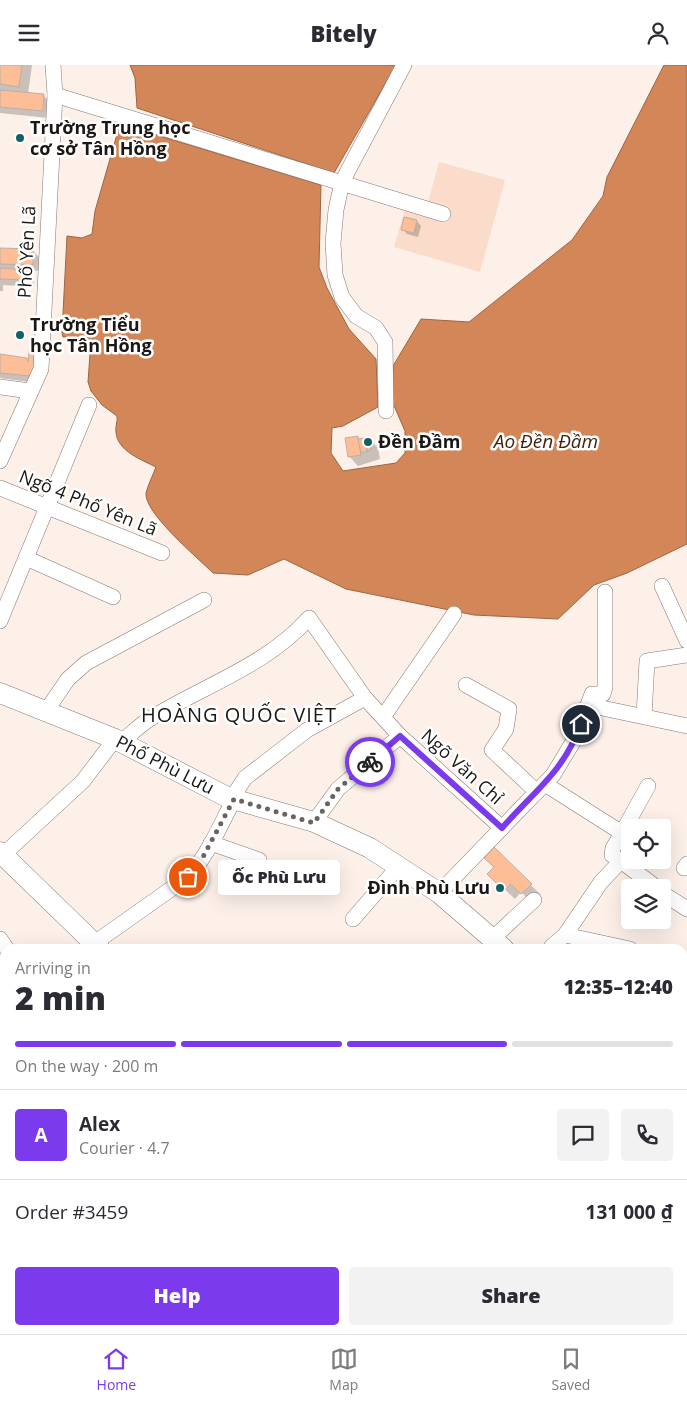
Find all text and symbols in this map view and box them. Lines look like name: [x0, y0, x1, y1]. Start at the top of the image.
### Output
text: Bitely: [310, 18, 377, 48]
icon: menu: [15, 19, 43, 47]
icon: person: [644, 19, 672, 47]
place label: Trường Trung học cơ sở Tân Hồng: [30, 115, 191, 160]
marker: Trường Trung học cơ sở Tân Hồng: [14, 132, 26, 144]
street label: Phố Yên Lã: [12, 205, 40, 299]
place label: Trường Tiểu học Tân Hồng: [30, 312, 152, 357]
marker: Trường Tiểu học Tân Hồng: [14, 329, 26, 341]
water label: Ao Đền Đầm: [492, 428, 598, 454]
place label: Đền Đầm: [378, 429, 460, 453]
marker: Đền Đầm: [362, 436, 374, 448]
street label: Ngõ 4 Phố Yên Lã: [16, 464, 161, 541]
district label: HOÀNG QUỐC VIỆT: [141, 701, 337, 728]
pin: [560, 703, 602, 745]
icon: home: [567, 710, 595, 738]
street label: Ngõ Văn Chỉ: [417, 723, 509, 810]
street label: Phố Phù Lưu: [112, 729, 219, 799]
courier: [345, 737, 395, 787]
icon: bike: [356, 748, 384, 776]
map controls: [621, 819, 671, 929]
button: locate: [621, 819, 671, 869]
pin: [167, 856, 209, 898]
callout: Ốc Phù Lưu: [218, 859, 340, 895]
icon: bag: [174, 863, 202, 891]
text: Ốc Phù Lưu: [232, 866, 326, 888]
place label: Đình Phù Lưu: [368, 875, 490, 899]
button: layers: [621, 879, 671, 929]
marker: Đình Phù Lưu: [494, 882, 506, 894]
text: Arriving in: [15, 957, 91, 979]
text: 12:35–12:40: [563, 974, 673, 1000]
text: 2 min: [15, 976, 106, 1019]
text: On the way · 200 m: [15, 1055, 158, 1077]
button: chat: [557, 1109, 609, 1161]
button: phone: [621, 1109, 673, 1161]
text: Alex: [79, 1111, 120, 1137]
text: A: [34, 1122, 48, 1148]
text: Courier · 4.7: [79, 1137, 170, 1159]
text: Order #3459: [15, 1199, 128, 1225]
text: 131 000 ₫: [586, 1199, 673, 1225]
button: Help: [15, 1267, 339, 1325]
button: Share: [349, 1267, 673, 1325]
tab: Home: [97, 1345, 136, 1394]
tab: Map: [329, 1345, 358, 1394]
tab: Saved: [551, 1345, 590, 1394]

